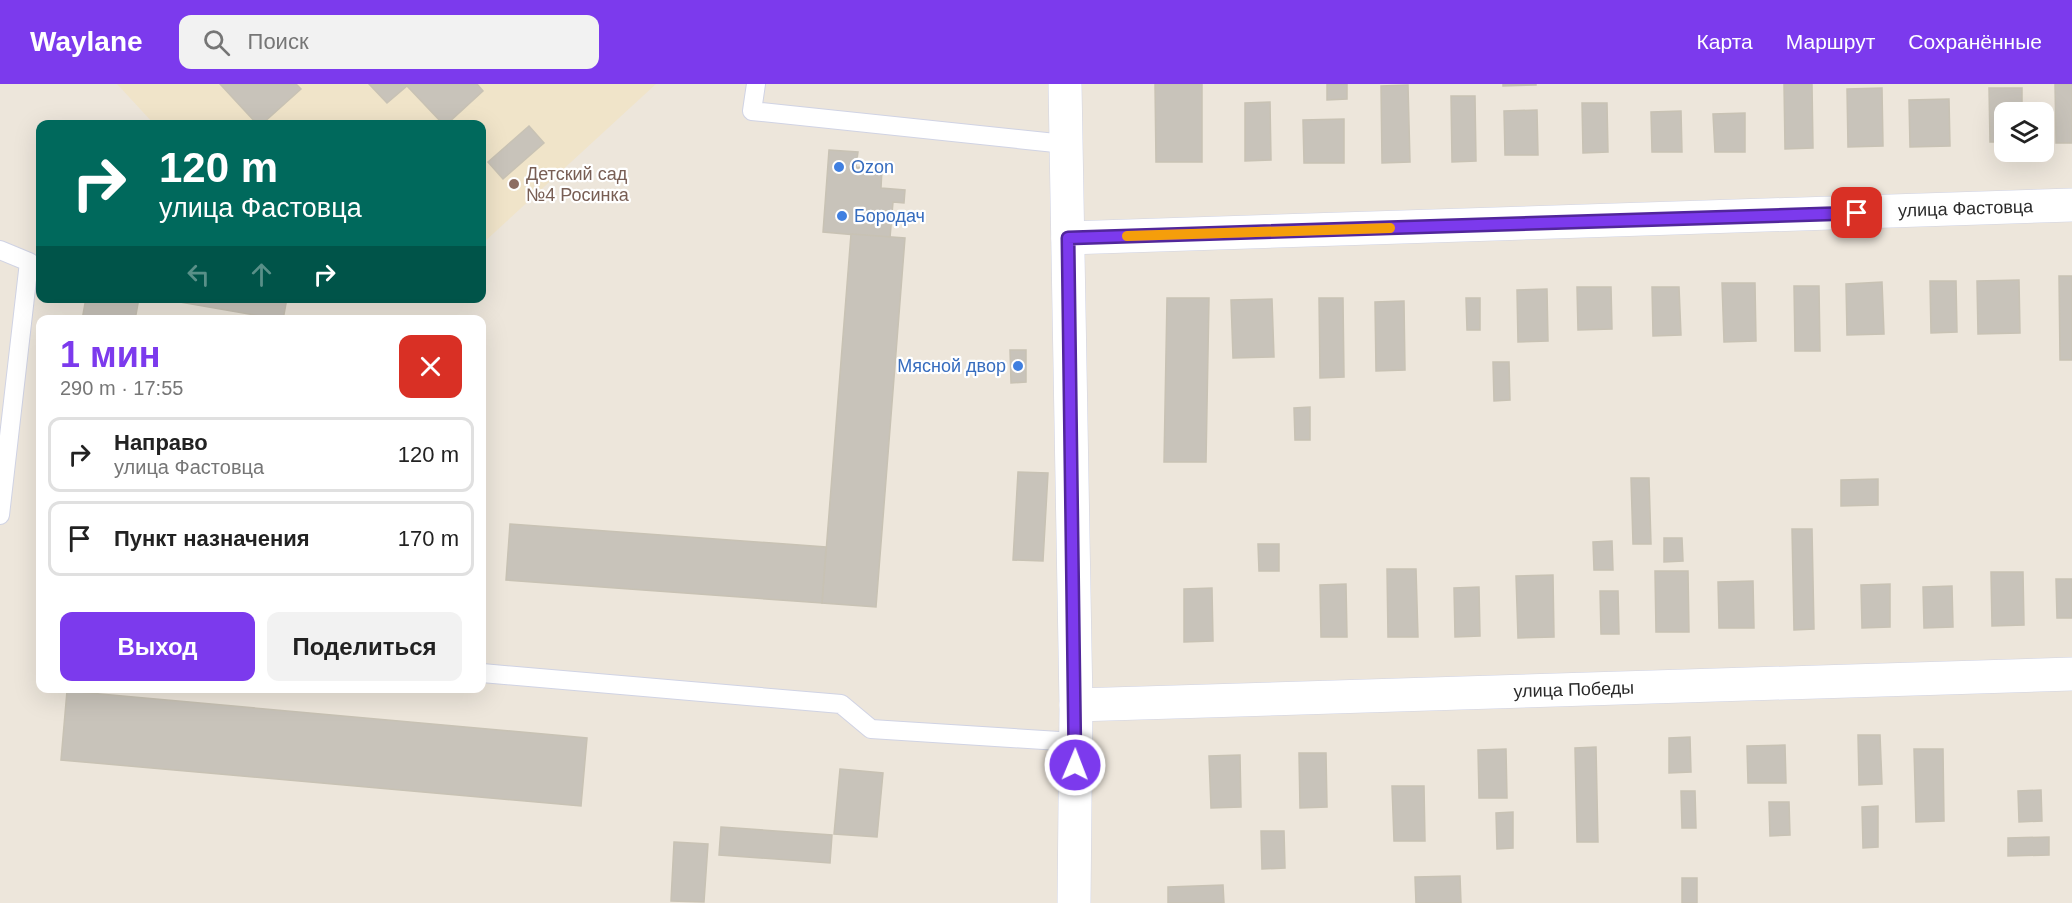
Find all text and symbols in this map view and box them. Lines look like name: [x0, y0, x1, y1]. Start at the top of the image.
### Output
search box: [179, 15, 599, 69]
text: Waylane: [30, 26, 143, 57]
icon: search: [200, 26, 233, 59]
text: Поиск: [248, 29, 309, 54]
text: Карта: [1697, 30, 1753, 53]
text: Маршрут: [1786, 30, 1875, 53]
text: Сохранённые: [1908, 30, 2042, 53]
map controls: [1994, 102, 2054, 162]
button: layers: [1994, 102, 2054, 162]
icon: right: [60, 144, 138, 222]
text: 120 m: [159, 144, 278, 191]
place label: Ozon: [851, 157, 894, 177]
marker: Ozon: [832, 160, 846, 174]
place label: Детский сад №4 Росинка: [526, 164, 630, 205]
marker: Детский сад №4 Росинка: [507, 177, 521, 191]
pin: [1831, 187, 1882, 238]
text: улица Фастовца: [159, 193, 362, 223]
icon: arrive: [1840, 196, 1873, 229]
street label: улица Фастовца: [1898, 196, 2034, 221]
place label: Бородач: [854, 206, 925, 226]
marker: Бородач: [835, 209, 849, 223]
icon: left: [182, 258, 215, 291]
icon: ahead: [245, 258, 278, 291]
icon: right: [308, 258, 341, 291]
text: 1 мин: [60, 334, 161, 375]
button: close: [399, 335, 462, 398]
place label: Мясной двор: [897, 356, 1006, 376]
marker: Мясной двор: [1011, 359, 1025, 373]
text: 290 m · 17:55: [60, 377, 183, 399]
text: Направо: [114, 430, 208, 455]
icon: right: [63, 438, 96, 471]
text: 120 m: [398, 442, 459, 467]
text: улица Фастовца: [114, 456, 264, 478]
icon: arrive: [63, 522, 96, 555]
text: Пункт назначения: [114, 526, 310, 551]
text: 170 m: [398, 526, 459, 551]
button: Выход: [60, 612, 255, 681]
button: Поделиться: [267, 612, 462, 681]
street label: улица Победы: [1513, 678, 1634, 701]
position arrow: [1043, 733, 1107, 797]

